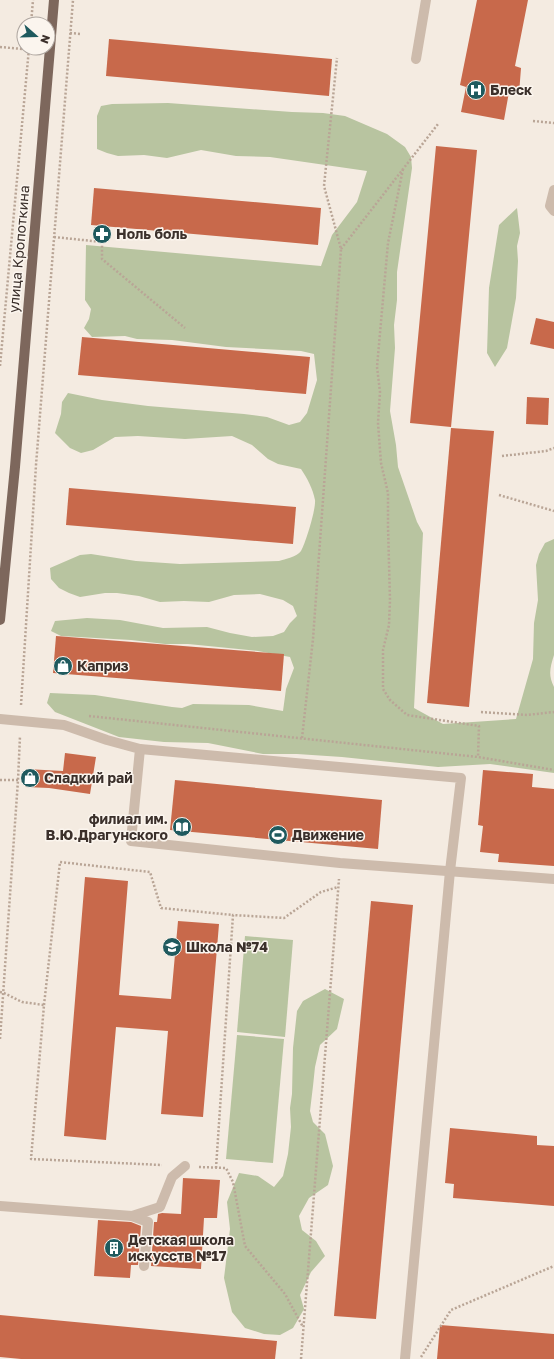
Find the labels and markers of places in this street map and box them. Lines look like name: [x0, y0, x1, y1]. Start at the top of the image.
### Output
hospital icon: Блеск: [465, 79, 487, 101]
place label: Блеск: [490, 81, 532, 98]
pharmacy icon: Ноль боль: [91, 223, 113, 245]
place label: Ноль боль: [116, 225, 188, 242]
shop icon: Каприз: [52, 655, 74, 677]
place label: Каприз: [77, 657, 129, 674]
shop icon: Сладкий рай: [19, 767, 41, 789]
place label: Сладкий рай: [44, 769, 133, 786]
place label: филиал им. В.Ю.Драгунского: [45, 810, 168, 843]
library icon: филиал им. В.Ю.Драгунского: [171, 816, 193, 838]
sports icon: Движение: [267, 824, 289, 846]
place label: Движение: [292, 826, 364, 843]
school or university icon: Школа №74: [161, 936, 183, 958]
place label: Школа №74: [186, 938, 268, 955]
place label: Детская школа искусств №17: [128, 1231, 234, 1264]
building icon: Детская школа искусств №17: [103, 1237, 125, 1259]

